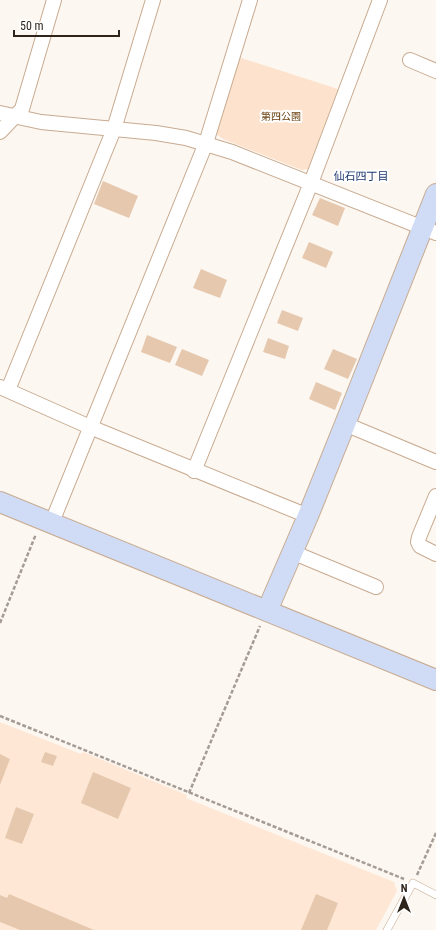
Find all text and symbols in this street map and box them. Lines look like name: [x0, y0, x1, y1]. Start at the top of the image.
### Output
scale bar: [14, 12, 119, 38]
text: 50 m: [20, 19, 44, 33]
park label: 第四公園: [261, 111, 301, 122]
district label: 仙石四丁目: [334, 170, 389, 183]
north arrow: [384, 878, 424, 918]
text: N: [401, 882, 408, 895]

